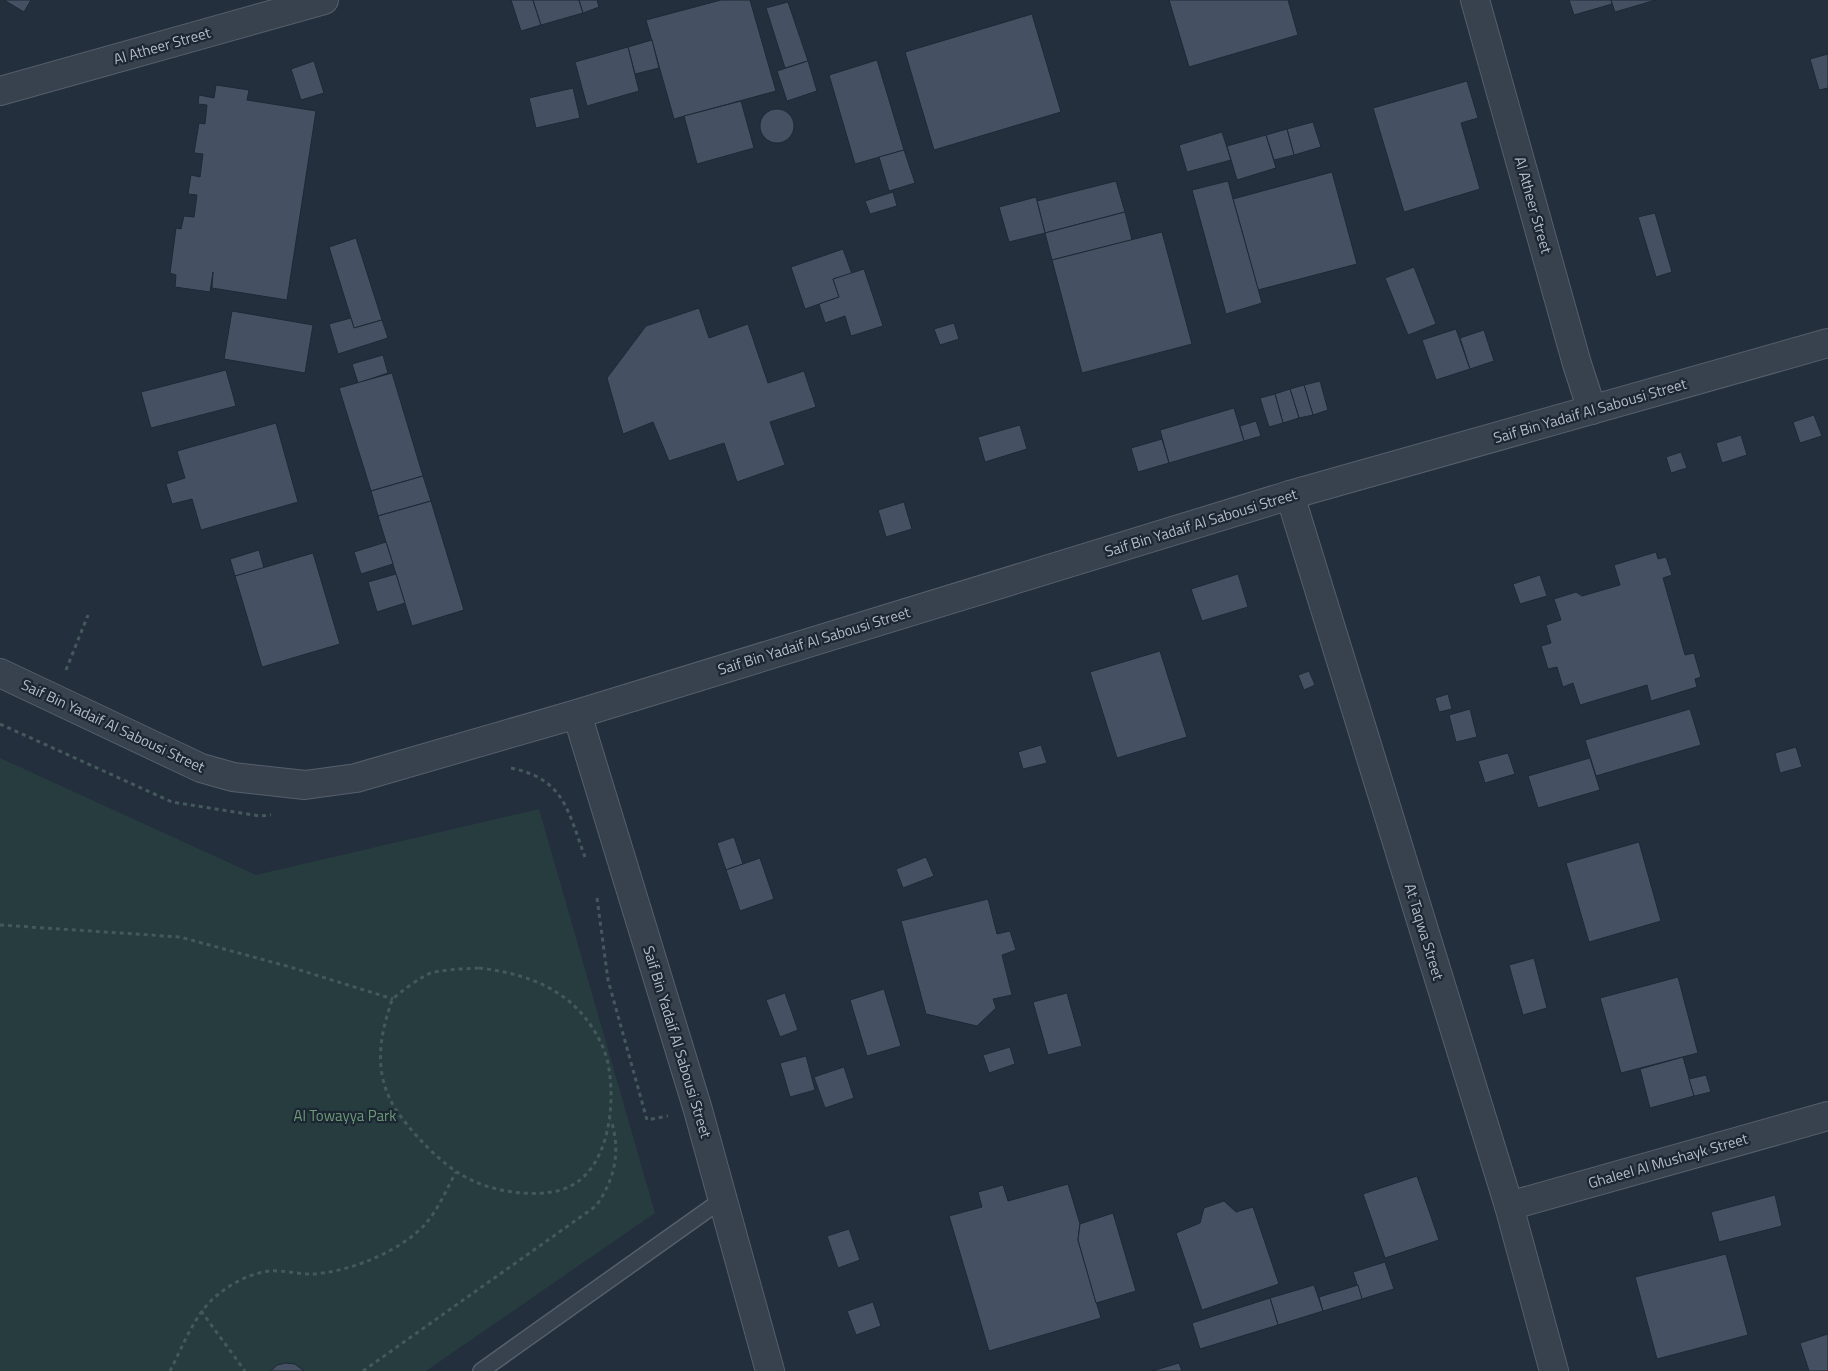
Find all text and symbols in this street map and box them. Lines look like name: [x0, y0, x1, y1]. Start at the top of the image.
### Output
street label: Al Atheer Street: [111, 20, 214, 70]
street label: Al Atheer Street: [1509, 154, 1559, 257]
street label: Saif Bin Yadaif Al Sabousi Street: [1491, 372, 1690, 449]
street label: Saif Bin Yadaif Al Sabousi Street: [1102, 482, 1301, 563]
street label: Saif Bin Yadaif Al Sabousi Street: [715, 600, 914, 681]
street label: Saif Bin Yadaif Al Sabousi Street: [18, 673, 209, 779]
street label: At Taqwa Street: [1399, 881, 1450, 984]
street label: Saif Bin Yadaif Al Sabousi Street: [637, 943, 718, 1142]
park label: Al Towayya Park: [294, 1104, 396, 1127]
street label: Ghaleel Al Mushayk Street: [1585, 1126, 1751, 1194]

